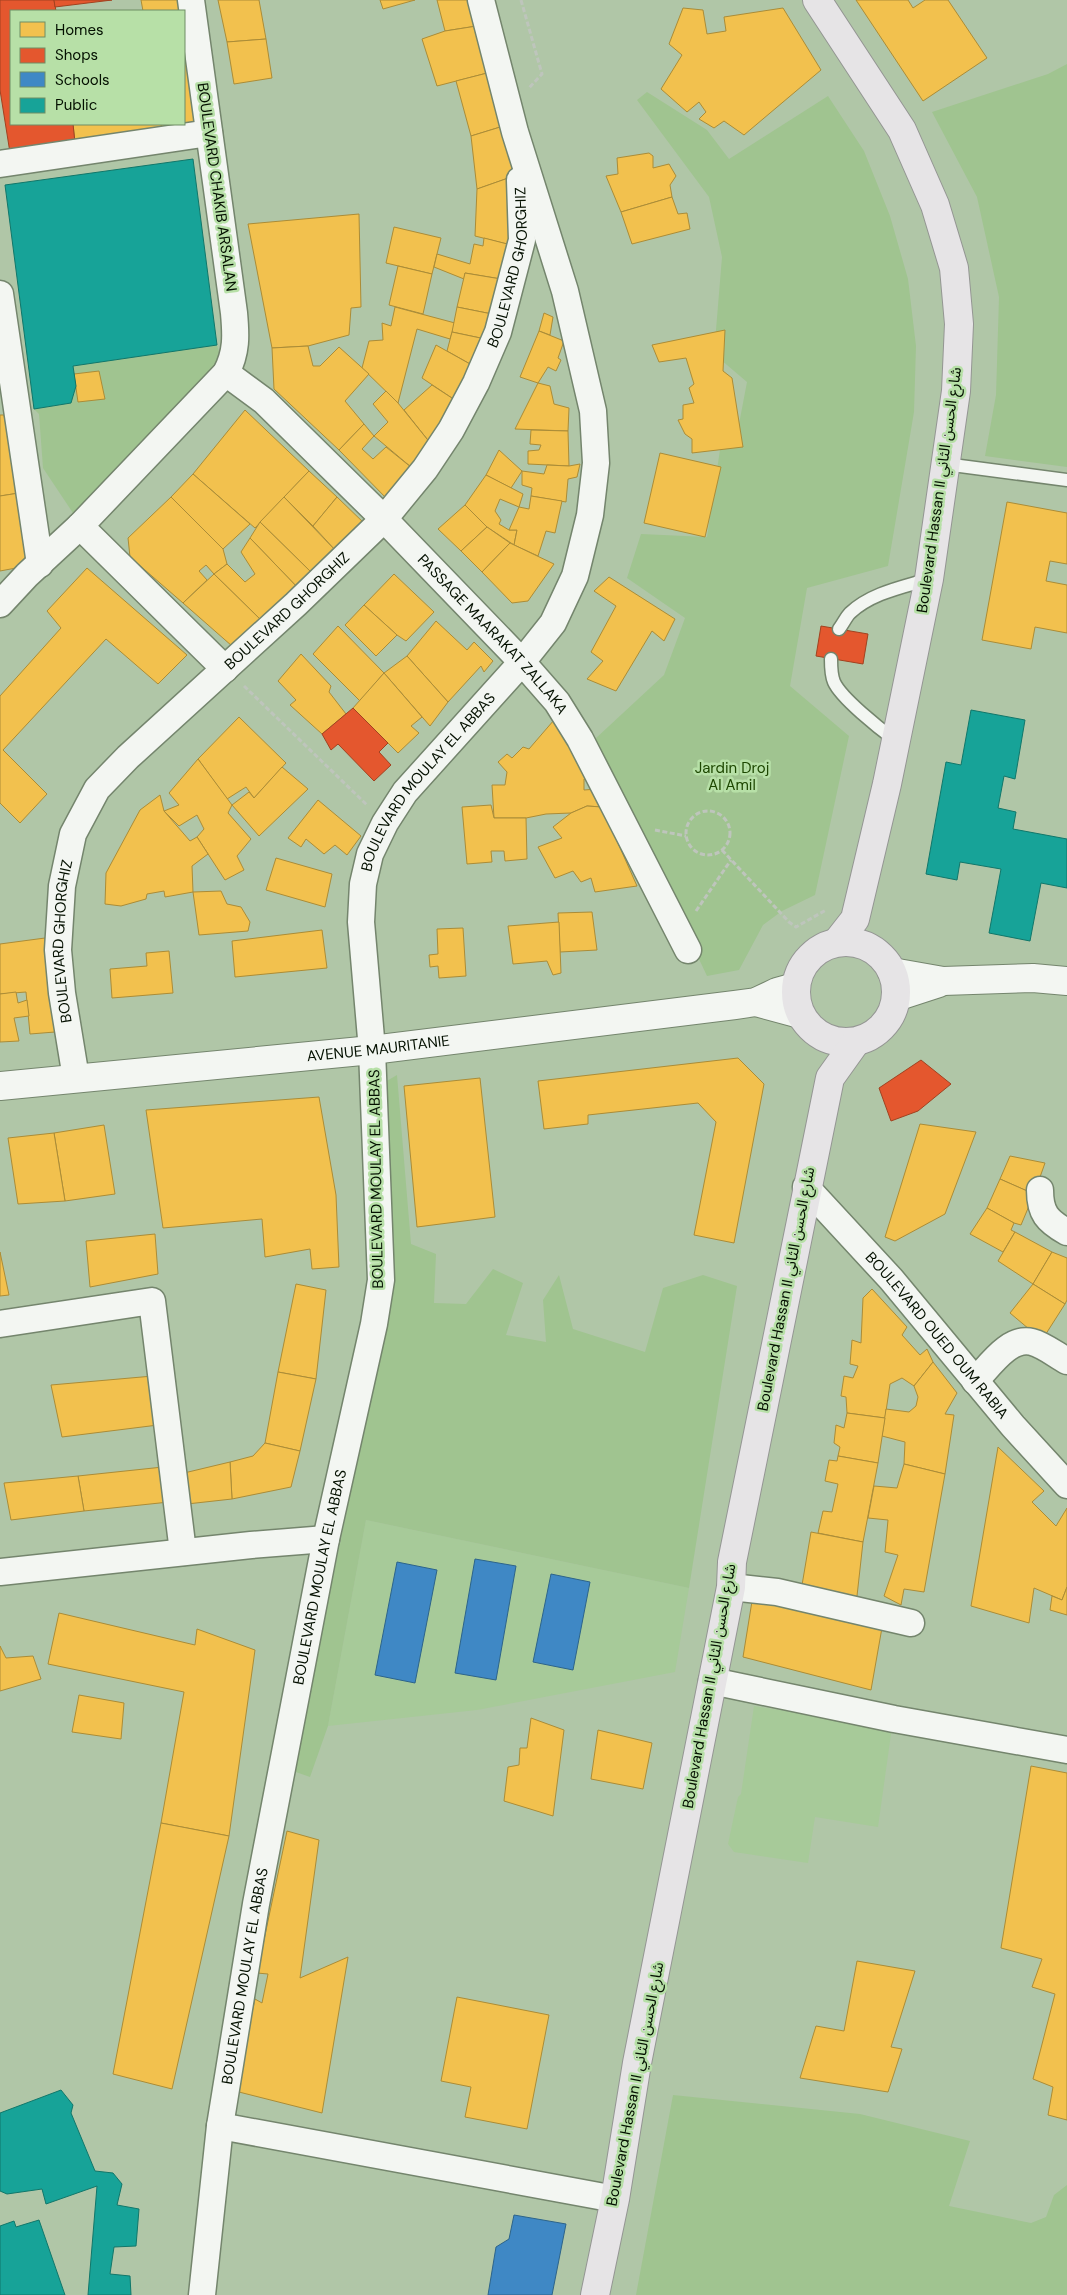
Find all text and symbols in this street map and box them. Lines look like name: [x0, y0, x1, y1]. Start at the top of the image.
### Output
legend: [10, 10, 185, 125]
text: Homes: [55, 20, 104, 40]
text: Shops: [55, 45, 98, 65]
text: Schools: [55, 70, 110, 90]
street label: BOULEVARD CHAKIB ARSALAN: [192, 81, 242, 293]
text: Public: [55, 95, 97, 115]
street label: BOULEVARD GHORGHIZ: [482, 187, 532, 351]
street label: Boulevard Hassan II شارع الحسن الثاني: [912, 366, 968, 615]
street label: BOULEVARD GHORGHIZ: [220, 548, 354, 674]
street label: PASSAGE MAARAKAT ZALLAKA: [413, 550, 572, 718]
street label: BOULEVARD MOULAY EL ABBAS: [356, 688, 500, 873]
park label: Jardin Droj Al Amil: [695, 758, 769, 795]
street label: BOULEVARD GHORGHIZ: [48, 858, 77, 1024]
street label: AVENUE MAURITANIE: [306, 1030, 451, 1066]
street label: BOULEVARD MOULAY EL ABBAS: [364, 1069, 388, 1289]
street label: Boulevard Hassan II شارع الحسن الثاني: [753, 1165, 821, 1413]
street label: BOULEVARD OUED OUM RABIA: [861, 1248, 1013, 1423]
street label: BOULEVARD MOULAY EL ABBAS: [288, 1467, 351, 1686]
street label: Boulevard Hassan II شارع الحسن الثاني: [678, 1562, 742, 1810]
street label: BOULEVARD MOULAY EL ABBAS: [217, 1866, 273, 2086]
street label: Boulevard Hassan II شارع الحسن الثاني: [602, 1960, 670, 2208]

